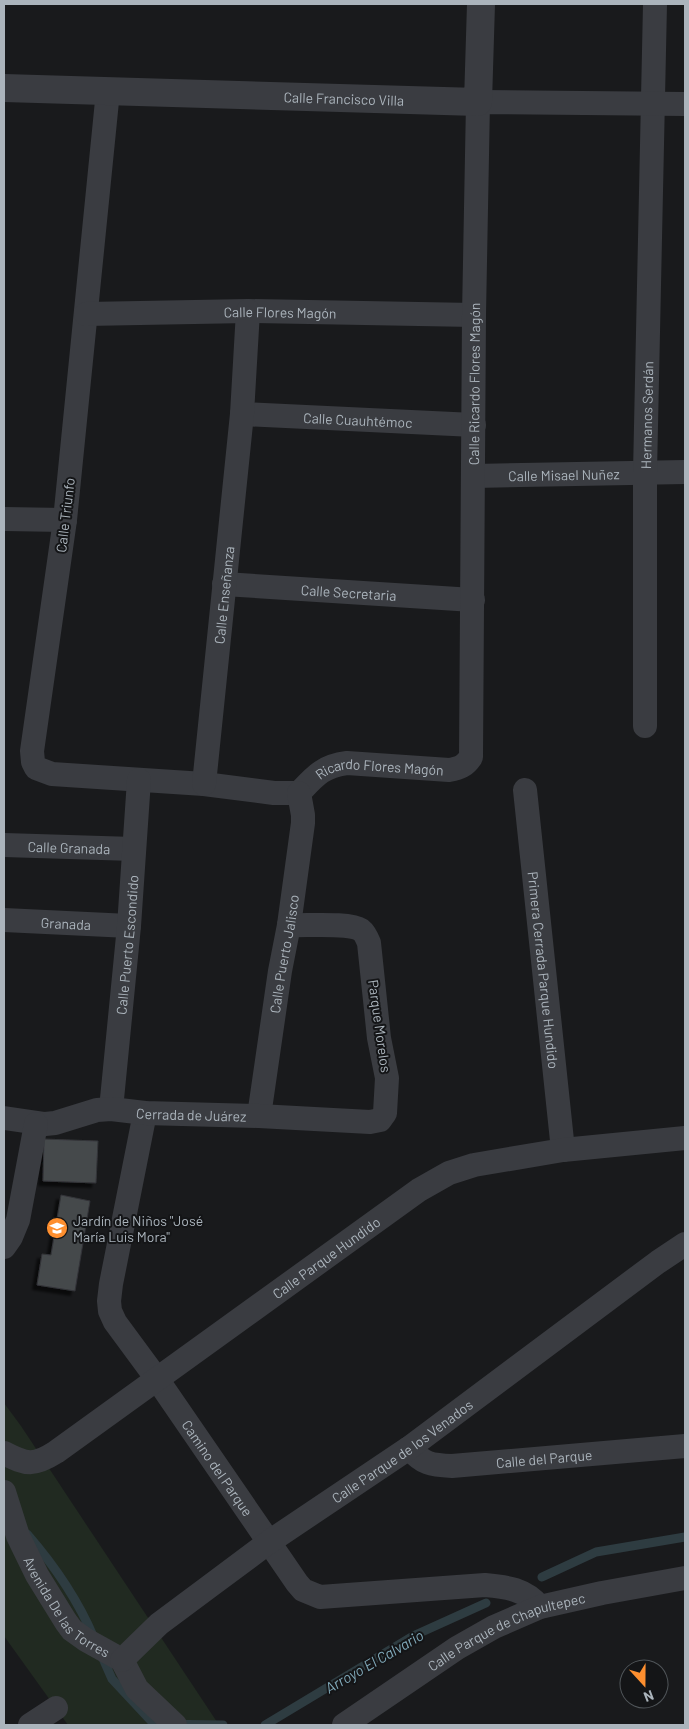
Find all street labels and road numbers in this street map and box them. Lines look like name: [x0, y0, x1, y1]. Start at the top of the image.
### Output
street label: Calle Francisco Villa: [283, 88, 404, 108]
street label: Calle Flores Magón: [223, 302, 337, 321]
street label: Calle Ricardo Flores Magón: [464, 303, 483, 465]
street label: Hermanos Serdán: [637, 361, 656, 469]
street label: Calle Cuauhtémoc: [303, 408, 413, 431]
street label: Calle Misael Nuñez: [508, 465, 620, 484]
street label: Calle Triunfo: [52, 477, 78, 553]
street label: Calle Enseñanza: [210, 545, 237, 645]
street label: Calle Secretaria: [300, 580, 397, 604]
street label: Ricardo Flores Magón: [312, 754, 444, 782]
street label: Calle Granada: [27, 837, 111, 857]
street label: Primera Cerrada Parque Hundido: [525, 870, 563, 1070]
street label: Calle Puerto Escondido: [112, 874, 141, 1015]
street label: Calle Puerto Jalisco: [266, 894, 302, 1014]
street label: Granada: [40, 913, 91, 933]
street label: Parque Morelos: [365, 978, 395, 1074]
street label: Cerrada de Juárez: [135, 1104, 247, 1124]
street label: Calle Parque Hundido: [269, 1213, 383, 1302]
street label: Calle Parque de los Venados: [328, 1395, 476, 1506]
street label: Camino del Parque: [179, 1416, 257, 1519]
street label: Calle del Parque: [495, 1445, 593, 1471]
street label: Avenida De las Torres: [21, 1553, 113, 1660]
street label: Calle Parque de Chapultepec: [424, 1589, 587, 1674]

